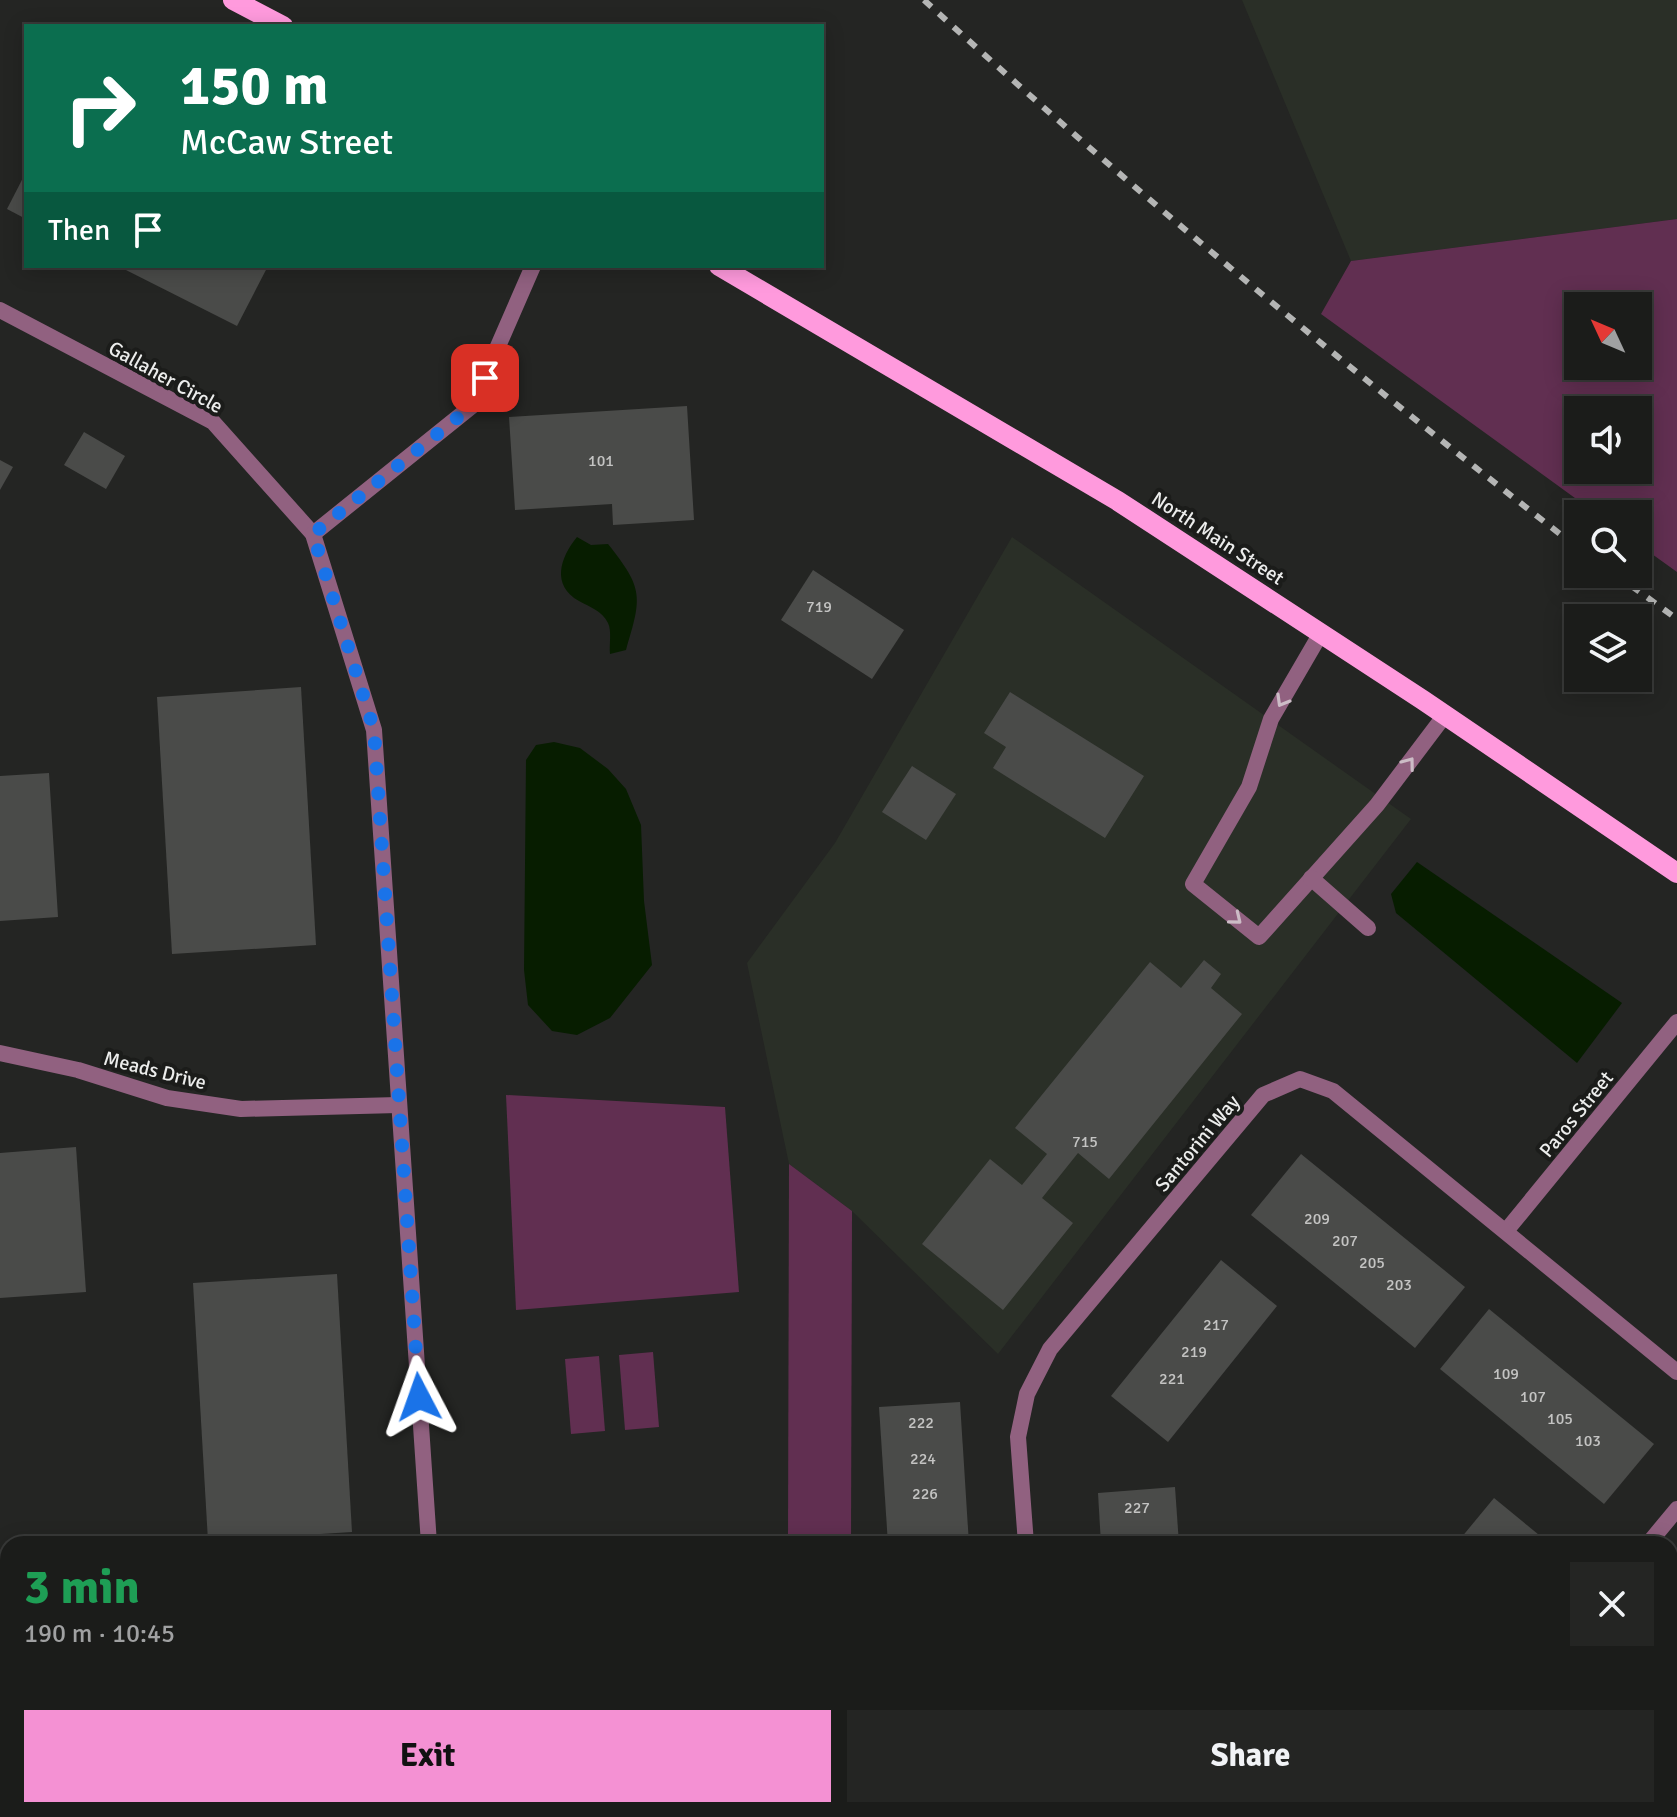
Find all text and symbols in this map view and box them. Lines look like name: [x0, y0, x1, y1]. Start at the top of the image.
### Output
text: 150 m: [180, 51, 328, 120]
icon: right: [48, 56, 152, 160]
text: McCaw Street: [180, 120, 393, 165]
icon: arrive: [126, 208, 170, 252]
text: Then: [48, 212, 110, 249]
north arrow: [1564, 292, 1652, 380]
map controls: [1564, 292, 1652, 692]
street label: Gallaher Circle: [104, 336, 227, 419]
pin: [451, 344, 519, 412]
icon: arrive: [463, 356, 507, 400]
button: sound: [1564, 396, 1652, 484]
house number: 101: [588, 451, 614, 471]
street label: North Main Street: [1147, 486, 1289, 591]
button: search: [1564, 500, 1652, 588]
house number: 719: [806, 597, 832, 617]
button: layers: [1564, 604, 1652, 692]
one-way arrow: [1276, 692, 1292, 707]
one-way arrow: [1400, 757, 1414, 771]
one-way arrow: [1227, 909, 1241, 924]
street label: Meads Drive: [101, 1046, 209, 1095]
street label: Paros Street: [1534, 1066, 1619, 1162]
street label: Santorini Way: [1150, 1089, 1246, 1197]
house number: 715: [1072, 1132, 1098, 1152]
house number: 209: [1304, 1209, 1330, 1229]
house number: 207: [1332, 1231, 1358, 1251]
house number: 205: [1359, 1253, 1385, 1273]
house number: 203: [1386, 1275, 1412, 1295]
house number: 217: [1203, 1315, 1229, 1335]
house number: 219: [1181, 1342, 1207, 1362]
position arrow: [377, 1355, 461, 1439]
house number: 109: [1493, 1364, 1519, 1384]
house number: 221: [1159, 1369, 1185, 1389]
house number: 107: [1520, 1387, 1546, 1407]
house number: 105: [1547, 1409, 1573, 1429]
house number: 222: [908, 1413, 934, 1433]
house number: 103: [1575, 1431, 1601, 1451]
house number: 224: [910, 1449, 936, 1469]
house number: 226: [912, 1484, 938, 1504]
house number: 227: [1124, 1498, 1150, 1518]
text: 3 min: [24, 1558, 140, 1617]
button: close: [1570, 1562, 1654, 1646]
text: 190 m · 10:45: [24, 1618, 175, 1650]
button: Exit: [24, 1710, 831, 1802]
button: Share: [847, 1710, 1654, 1802]

